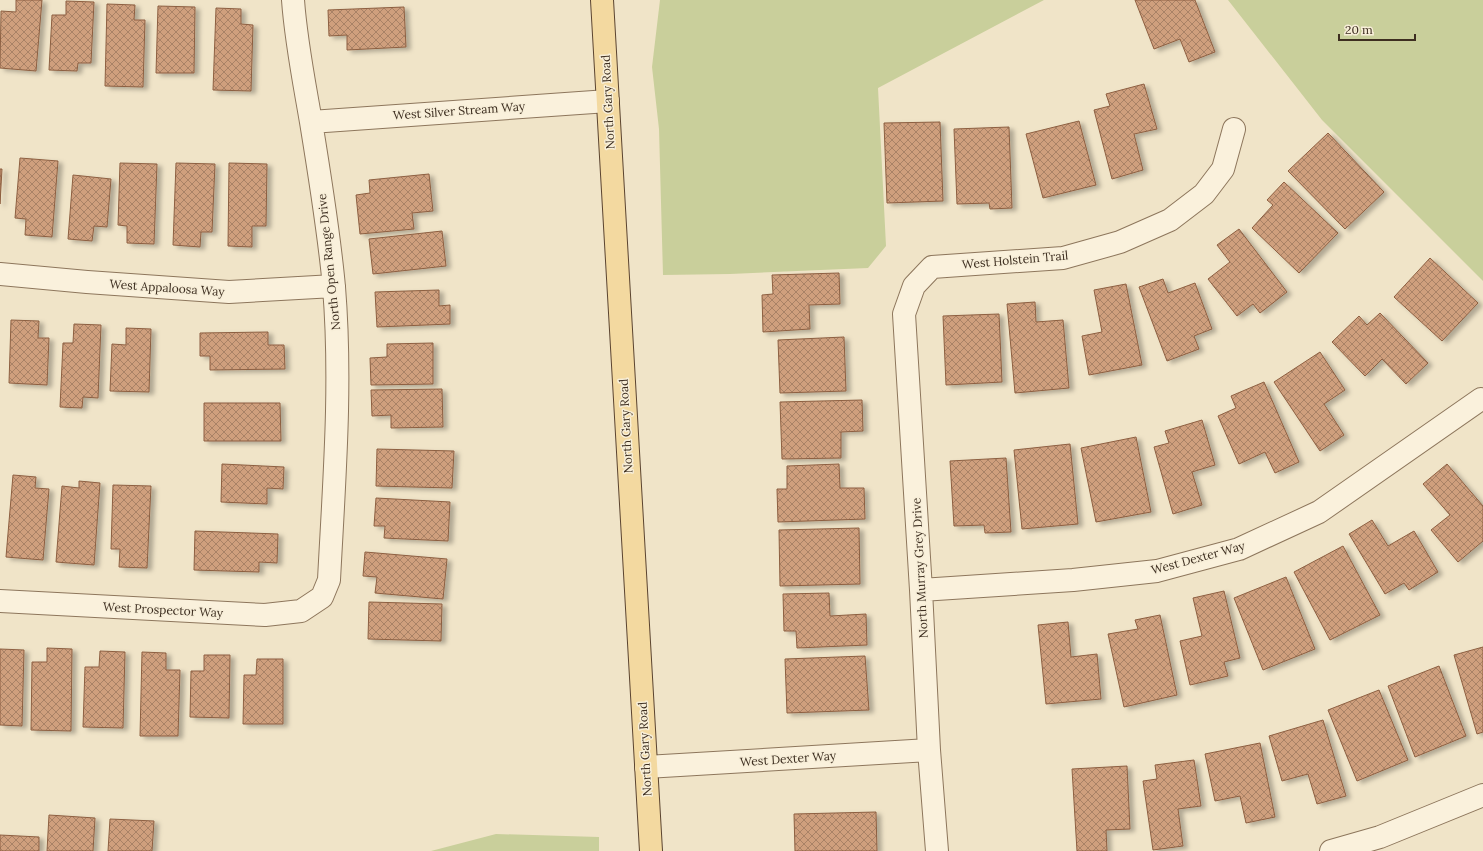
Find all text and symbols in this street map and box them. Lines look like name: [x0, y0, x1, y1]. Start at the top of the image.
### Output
scale bar: [1339, 16, 1415, 42]
text: 20 m: [1345, 22, 1373, 37]
street label: North Gary Road: [598, 55, 617, 150]
street label: West Silver Stream Way: [392, 98, 526, 123]
street label: North Open Range Drive: [314, 193, 343, 331]
street label: West Holstein Trail: [961, 247, 1069, 272]
street label: West Appaloosa Way: [109, 276, 226, 299]
street label: North Gary Road: [616, 379, 635, 474]
street label: North Murray Grey Drive: [908, 497, 931, 639]
street label: West Dexter Way: [1149, 538, 1247, 577]
street label: West Prospector Way: [103, 599, 224, 620]
street label: North Gary Road: [635, 702, 654, 797]
street label: West Dexter Way: [739, 748, 837, 769]

